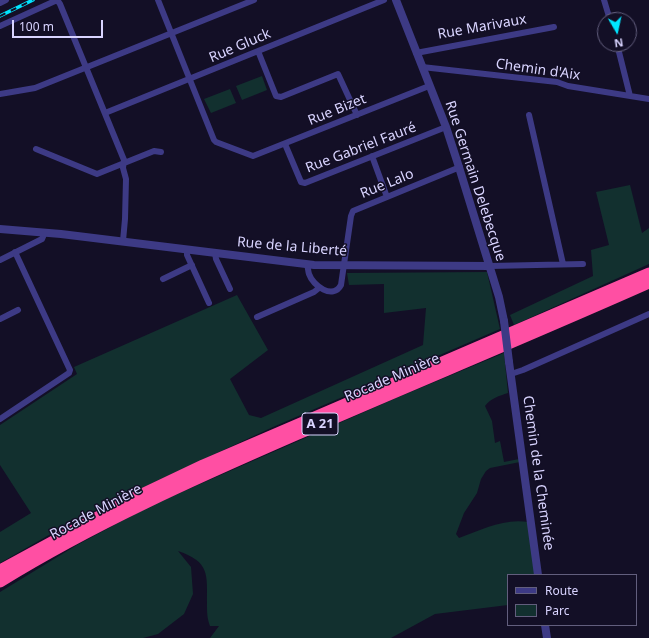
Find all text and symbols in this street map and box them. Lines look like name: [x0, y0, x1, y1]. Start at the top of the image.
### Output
street label: Rue Marivaux: [436, 11, 528, 43]
scale bar: [14, 12, 105, 38]
north arrow: [597, 12, 637, 52]
text: 100 m: [19, 18, 54, 35]
street label: Rue Gluck: [207, 25, 273, 67]
text: N: [613, 35, 624, 51]
street label: Chemin d'Aix: [495, 56, 581, 84]
street label: Rue Bizet: [306, 91, 368, 129]
street label: Rue Germain Delebecque: [441, 99, 509, 263]
street label: Rue Gabriel Fauré: [303, 119, 419, 177]
street label: Rue Lalo: [358, 166, 416, 202]
street label: Rue de la Liberté: [236, 234, 348, 260]
street label: Rocade Minière: [342, 350, 442, 406]
street label: Chemin de la Cheminée: [519, 394, 557, 552]
road number: A 21: [302, 413, 338, 435]
street label: Rocade Minière: [47, 481, 145, 543]
legend: [507, 574, 637, 626]
text: Route: [545, 582, 578, 599]
text: Parc: [545, 602, 569, 619]

